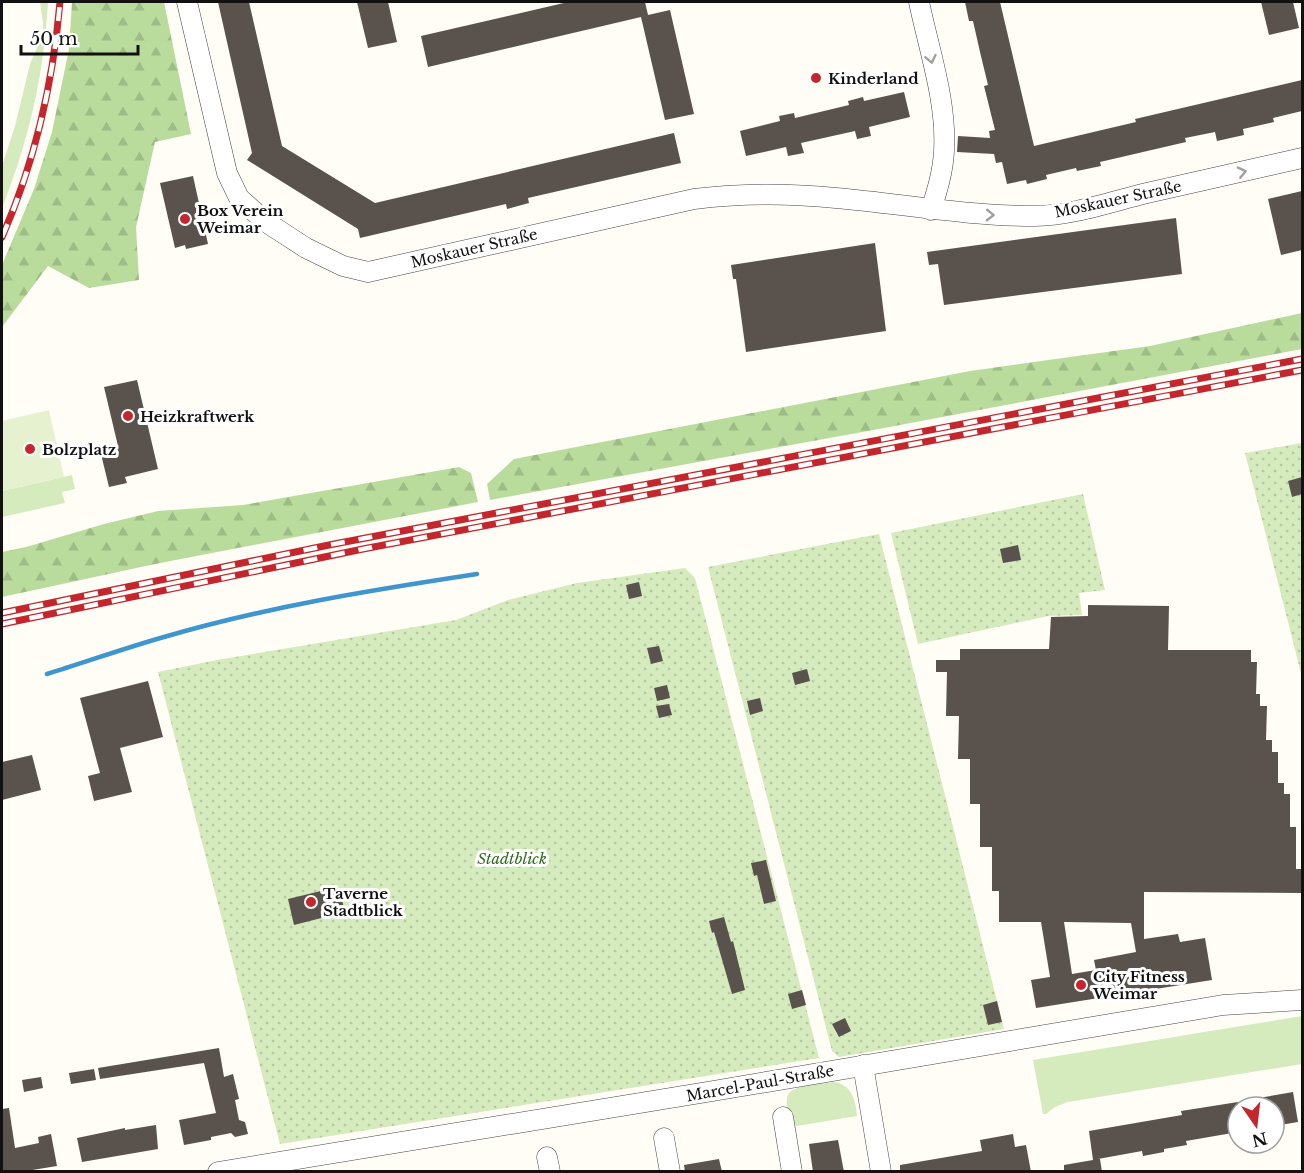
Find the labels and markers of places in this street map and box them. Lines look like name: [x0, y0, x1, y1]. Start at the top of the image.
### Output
place label: Kinderland: [828, 69, 919, 88]
marker: Kinderland: [809, 71, 823, 85]
place label: Box Verein Weimar: [196, 201, 284, 237]
marker: Box Verein Weimar: [178, 212, 192, 226]
place label: Heizkraftwerk: [140, 407, 255, 426]
marker: Heizkraftwerk: [121, 409, 135, 423]
place label: Bolzplatz: [42, 440, 116, 459]
marker: Bolzplatz: [23, 442, 37, 456]
place label: Taverne Stadtblick: [323, 884, 404, 920]
marker: Taverne Stadtblick: [304, 895, 318, 909]
place label: City Fitness Weimar: [1092, 967, 1185, 1003]
marker: City Fitness Weimar: [1074, 978, 1088, 992]

